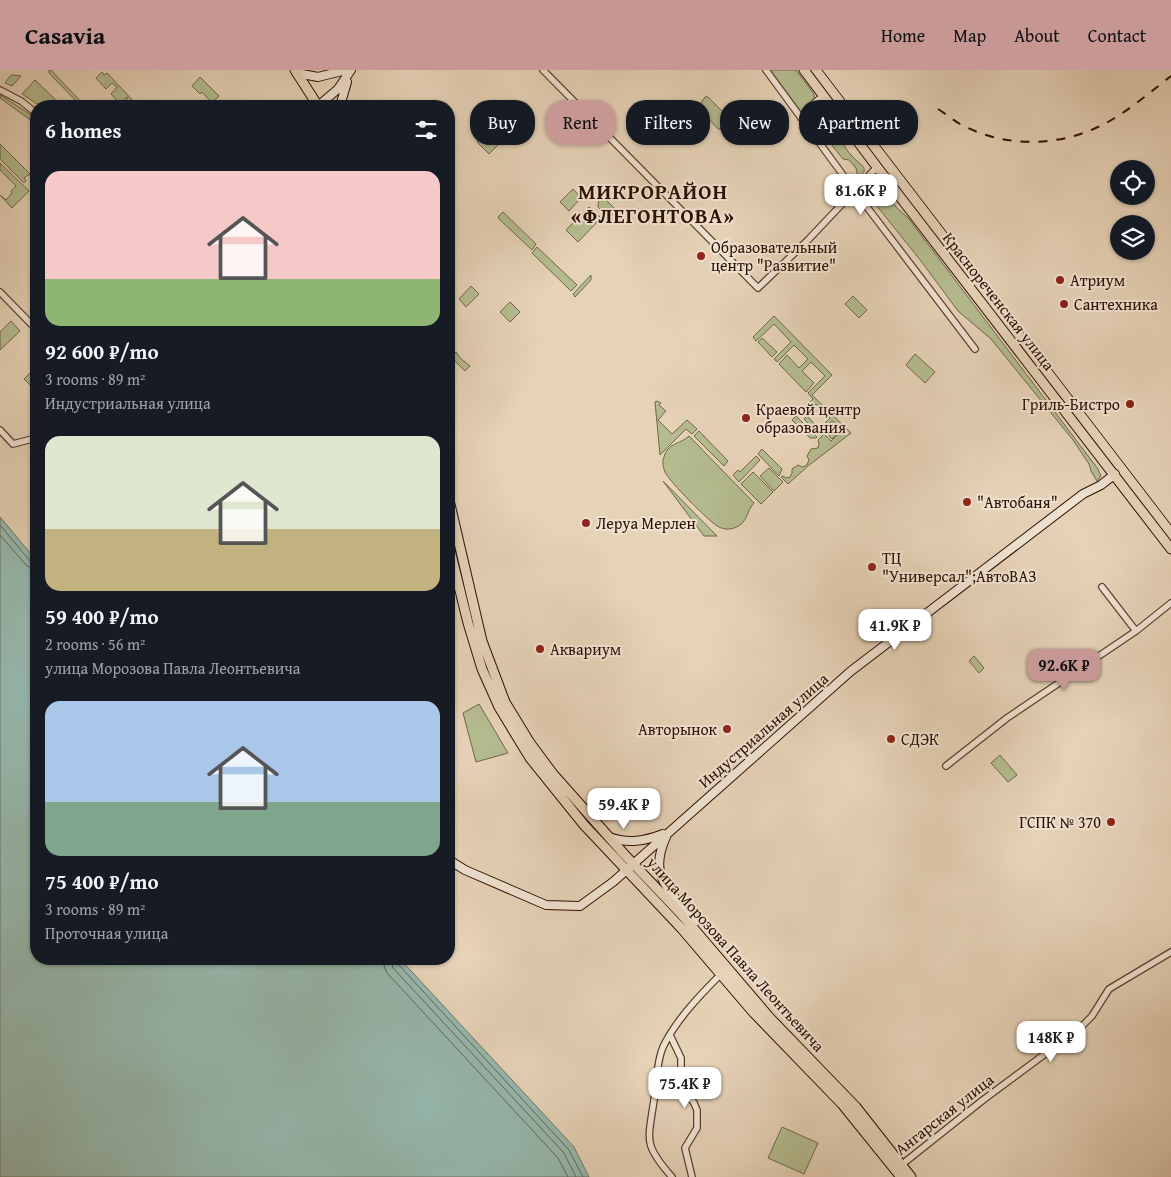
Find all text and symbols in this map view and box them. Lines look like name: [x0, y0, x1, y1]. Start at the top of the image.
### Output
text: Casavia: [25, 18, 105, 53]
text: Home: [881, 22, 925, 49]
text: Map: [953, 22, 986, 49]
text: About: [1014, 22, 1060, 49]
text: Contact: [1088, 22, 1146, 49]
chip: Buy: [470, 100, 535, 145]
chip: Rent: [545, 100, 616, 145]
chip: Filters: [626, 100, 710, 145]
chip: New: [720, 100, 789, 145]
chip: Apartment: [799, 100, 918, 145]
text: 6 homes: [45, 115, 121, 146]
icon: filters: [412, 116, 440, 144]
map controls: [1110, 160, 1155, 260]
button: locate: [1110, 160, 1155, 205]
pin: 81.6K ₽: [815, 174, 907, 216]
district label: МИКРОРАЙОН «ФЛЕГОНТОВА»: [571, 176, 735, 231]
text: 81.6K ₽: [835, 178, 887, 202]
icon: home: [198, 203, 288, 293]
button: layers: [1110, 215, 1155, 260]
street label: Краснореченская улица: [937, 227, 1061, 376]
place label: Образовательный центр "Развитие": [711, 235, 838, 277]
marker: Образовательный центр "Развитие": [695, 250, 707, 262]
place label: Атриум: [1070, 268, 1125, 292]
marker: Атриум: [1054, 274, 1066, 286]
place label: Сантехника: [1074, 292, 1158, 316]
marker: Сантехника: [1058, 298, 1070, 310]
text: 92 600 ₽/mo: [45, 336, 159, 367]
text: 3 rooms · 89 m²: [45, 367, 145, 391]
text: Индустриальная улица: [45, 391, 211, 415]
place label: Гриль-Бистро: [1022, 392, 1120, 416]
place label: Краевой центр образования: [756, 397, 861, 439]
marker: Гриль-Бистро: [1124, 398, 1136, 410]
marker: Краевой центр образования: [740, 412, 752, 424]
icon: home: [198, 468, 288, 558]
place label: "Автобаня": [977, 490, 1058, 514]
marker: "Автобаня": [961, 496, 973, 508]
place label: Леруа Мерлен: [596, 511, 696, 535]
marker: Леруа Мерлен: [580, 517, 592, 529]
place label: ТЦ "Универсал";АвтоВАЗ: [882, 546, 1036, 588]
marker: ТЦ "Универсал";АвтоВАЗ: [866, 561, 878, 573]
text: 59 400 ₽/mo: [45, 601, 159, 632]
pin: 41.9K ₽: [849, 608, 941, 651]
text: 41.9K ₽: [869, 613, 921, 637]
text: 2 rooms · 56 m²: [45, 632, 145, 656]
place label: Аквариум: [550, 637, 621, 661]
marker: Аквариум: [534, 643, 546, 655]
pin: 92.6K ₽: [1018, 648, 1110, 691]
text: 92.6K ₽: [1038, 653, 1090, 677]
text: улица Морозова Павла Леонтьевича: [45, 656, 300, 680]
street label: Индустриальная улица: [693, 666, 834, 793]
place label: Авторынок: [638, 717, 718, 741]
marker: Авторынок: [721, 723, 733, 735]
place label: СДЭК: [901, 727, 939, 751]
icon: home: [198, 733, 288, 823]
marker: СДЭК: [885, 733, 897, 745]
pin: 59.4K ₽: [578, 788, 670, 830]
text: 59.4K ₽: [598, 792, 650, 816]
place label: ГСПК № 370: [1019, 810, 1101, 834]
marker: ГСПК № 370: [1105, 816, 1117, 828]
street label: улица Морозова Павла Леонтьевича: [641, 850, 831, 1057]
text: 75 400 ₽/mo: [45, 866, 159, 897]
text: 3 rooms · 89 m²: [45, 897, 145, 921]
text: Проточная улица: [45, 921, 168, 945]
pin: 148K ₽: [1010, 1020, 1092, 1063]
text: 148K ₽: [1028, 1025, 1074, 1049]
pin: 75.4K ₽: [639, 1066, 731, 1109]
street label: Ангарская улица: [889, 1067, 999, 1160]
text: 75.4K ₽: [659, 1071, 711, 1095]

